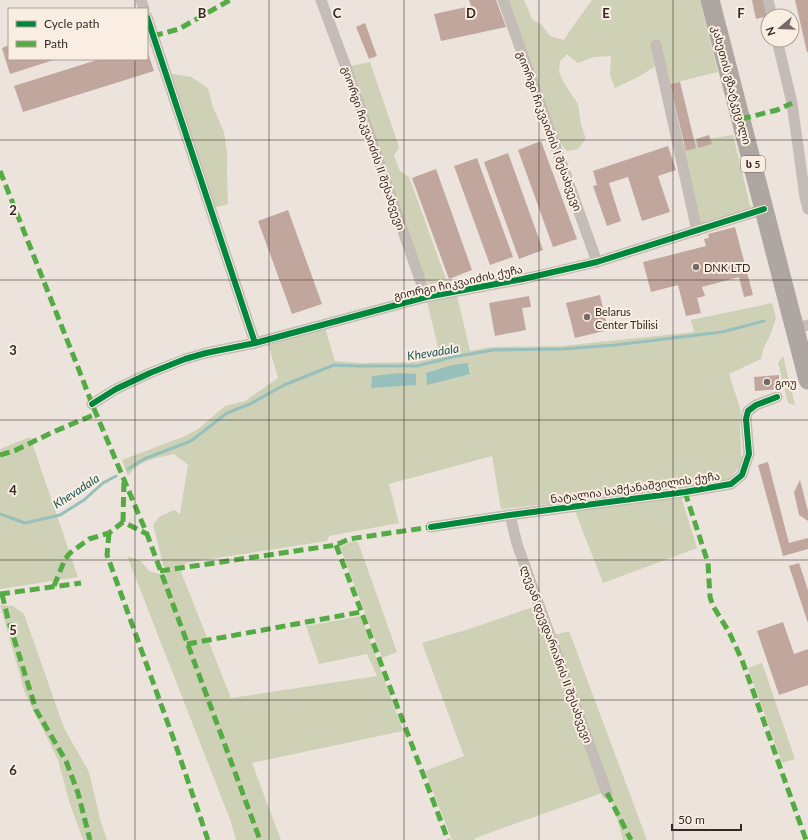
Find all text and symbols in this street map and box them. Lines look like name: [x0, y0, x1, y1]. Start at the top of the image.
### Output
text: B: [198, 5, 207, 21]
text: C: [333, 5, 342, 21]
text: D: [466, 5, 476, 21]
text: E: [602, 5, 610, 21]
text: F: [737, 5, 745, 21]
legend: [8, 8, 148, 60]
north arrow: [760, 8, 800, 48]
text: Cycle path: [44, 16, 99, 31]
street label: კახეთის გზატკეცილი: [709, 24, 754, 146]
text: N: [763, 25, 778, 38]
text: Path: [44, 36, 68, 51]
street label: გიორგი ჩიკვაიძის I შესახვევი: [514, 49, 585, 213]
street label: გიორგი ჩიკვაიძის II შესახვევი: [339, 64, 408, 232]
road number: ს 5: [741, 156, 765, 172]
text: 2: [9, 202, 17, 218]
place label: DNK LTD: [704, 261, 750, 274]
street label: გიორგი ჩიკვაიძის ქუჩა: [392, 262, 524, 303]
marker: DNK LTD: [691, 262, 701, 272]
place label: Belarus Center Tbilisi: [595, 305, 658, 331]
marker: Belarus Center Tbilisi: [582, 312, 592, 322]
water label: Khevadala: [406, 340, 460, 364]
text: 3: [9, 342, 17, 358]
place label: გოუ: [775, 376, 797, 390]
marker: გოუ: [762, 377, 772, 387]
street label: ნატალია სამქანაშვილის ქუჩა: [549, 469, 721, 506]
water label: Khevadala: [50, 470, 102, 512]
text: 4: [9, 482, 17, 498]
street label: ლევან დევდარიანის II შესახვევი: [518, 563, 595, 745]
text: 5: [9, 622, 17, 638]
text: 6: [9, 762, 17, 778]
scale bar: [672, 806, 741, 832]
text: 50 m: [678, 812, 705, 827]

